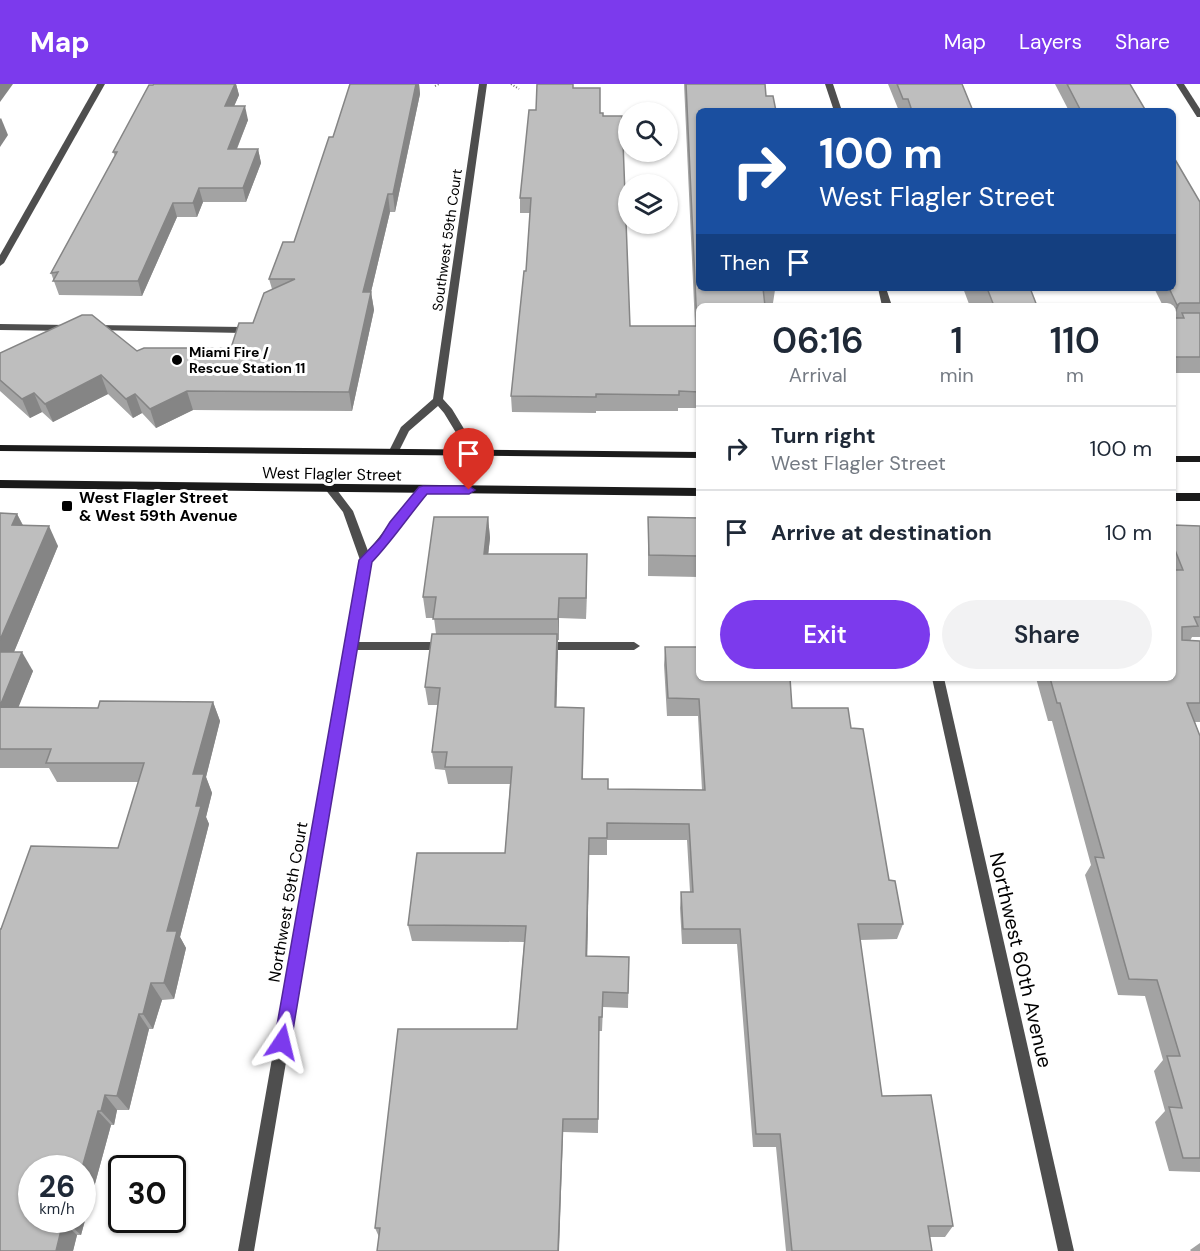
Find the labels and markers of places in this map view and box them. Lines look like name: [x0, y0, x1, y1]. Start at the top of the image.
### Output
place label: Miami Fire / Rescue Station 11: [189, 343, 305, 377]
marker: Miami Fire / Rescue Station 11: [170, 353, 184, 367]
pin: [443, 428, 494, 490]
place label: West Flagler Street & West 59th Avenue: [79, 487, 238, 526]
marker: West Flagler Street & West 59th Avenue: [60, 499, 74, 513]

